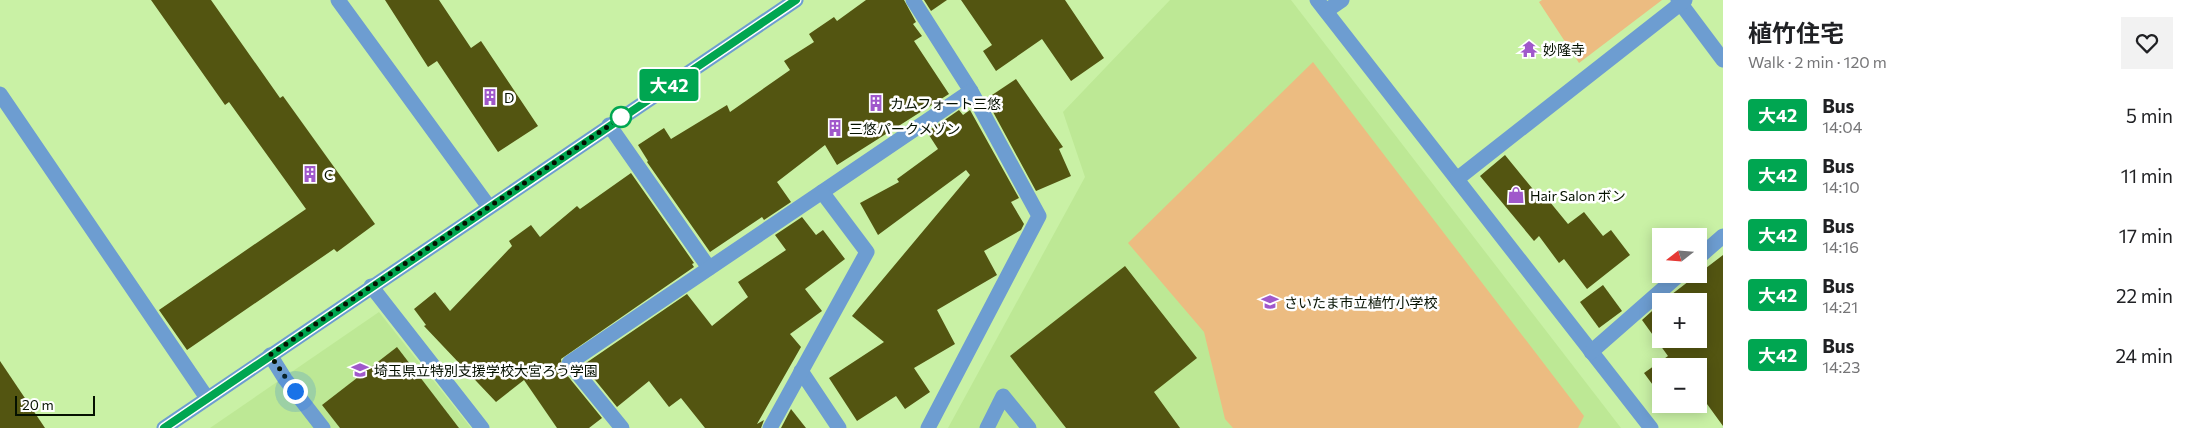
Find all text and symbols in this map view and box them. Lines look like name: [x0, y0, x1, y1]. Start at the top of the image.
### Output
button: heart: [2121, 17, 2173, 69]
text: 植竹住宅: [1748, 18, 1844, 47]
temple icon: 妙隆寺: [1519, 39, 1539, 59]
place label: 妙隆寺: [1543, 41, 1585, 58]
text: Walk · 2 min · 120 m: [1748, 52, 1887, 71]
line badge: 大42: [640, 69, 698, 101]
text: 大42: [649, 74, 689, 96]
building icon: D: [480, 87, 500, 107]
place label: D: [504, 89, 514, 106]
building icon: カムフォート三悠: [866, 93, 886, 113]
text: Bus: [1822, 94, 1854, 117]
place label: カムフォート三悠: [890, 95, 1001, 112]
text: 大42: [1758, 104, 1797, 126]
text: 5 min: [2126, 104, 2173, 127]
unlabelled marker: [610, 106, 632, 128]
text: 14:04: [1822, 117, 1862, 136]
building icon: 三悠パークメゾン: [825, 118, 845, 138]
place label: 三悠パークメゾン: [849, 120, 960, 137]
text: Bus: [1822, 154, 1854, 177]
building icon: C: [300, 164, 320, 184]
text: 大42: [1758, 164, 1797, 186]
text: 11 min: [2121, 164, 2173, 187]
place label: C: [324, 166, 334, 183]
text: 14:10: [1822, 177, 1860, 196]
shop icon: Hair Salon ボン: [1506, 185, 1526, 205]
place label: Hair Salon ボン: [1530, 187, 1626, 204]
text: Bus: [1822, 214, 1854, 237]
text: 大42: [1758, 224, 1797, 246]
text: 17 min: [2119, 224, 2173, 247]
north arrow: [1652, 228, 1708, 282]
map controls: [1652, 228, 1707, 413]
text: 14:16: [1822, 237, 1859, 256]
text: Bus: [1822, 274, 1854, 297]
text: 大42: [1758, 284, 1797, 306]
text: 22 min: [2116, 284, 2173, 307]
school or university icon: さいたま市立植竹小学校: [1260, 292, 1280, 312]
button: +: [1652, 293, 1707, 348]
place label: さいたま市立植竹小学校: [1284, 294, 1438, 311]
text: 14:21: [1822, 297, 1858, 316]
text: Bus: [1822, 334, 1854, 357]
text: 大42: [1758, 344, 1797, 366]
text: 24 min: [2115, 344, 2173, 367]
text: 14:23: [1822, 357, 1860, 376]
button: −: [1652, 358, 1707, 413]
school or university icon: 埼玉県立特別支援学校大宮ろう学園: [350, 360, 370, 380]
place label: 埼玉県立特別支援学校大宮ろう学園: [374, 362, 598, 379]
your location: [283, 379, 308, 404]
scale bar: [15, 393, 95, 416]
text: 20 m: [22, 396, 54, 413]

